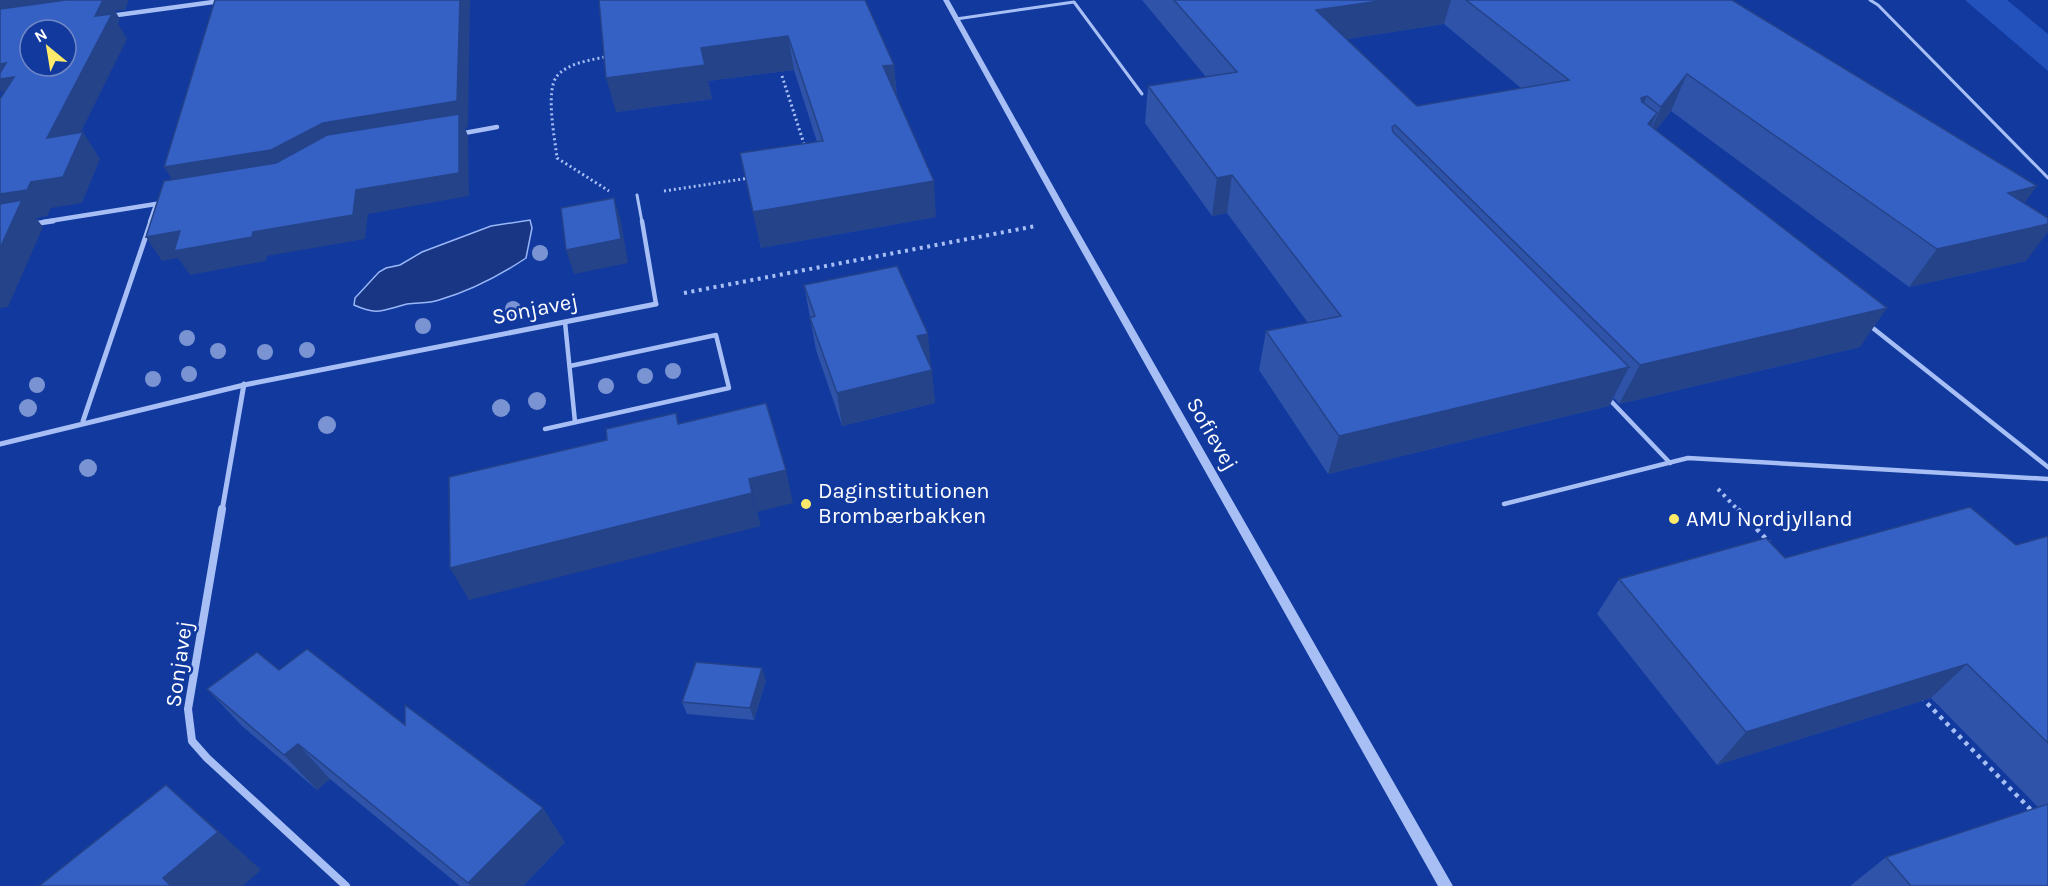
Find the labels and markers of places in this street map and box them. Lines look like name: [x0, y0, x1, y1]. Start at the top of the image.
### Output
place label: Daginstitutionen Brombærbakken: [818, 478, 990, 529]
marker: Daginstitutionen Brombærbakken: [799, 497, 813, 511]
place label: AMU Nordjylland: [1686, 506, 1853, 532]
marker: AMU Nordjylland: [1667, 512, 1681, 526]

